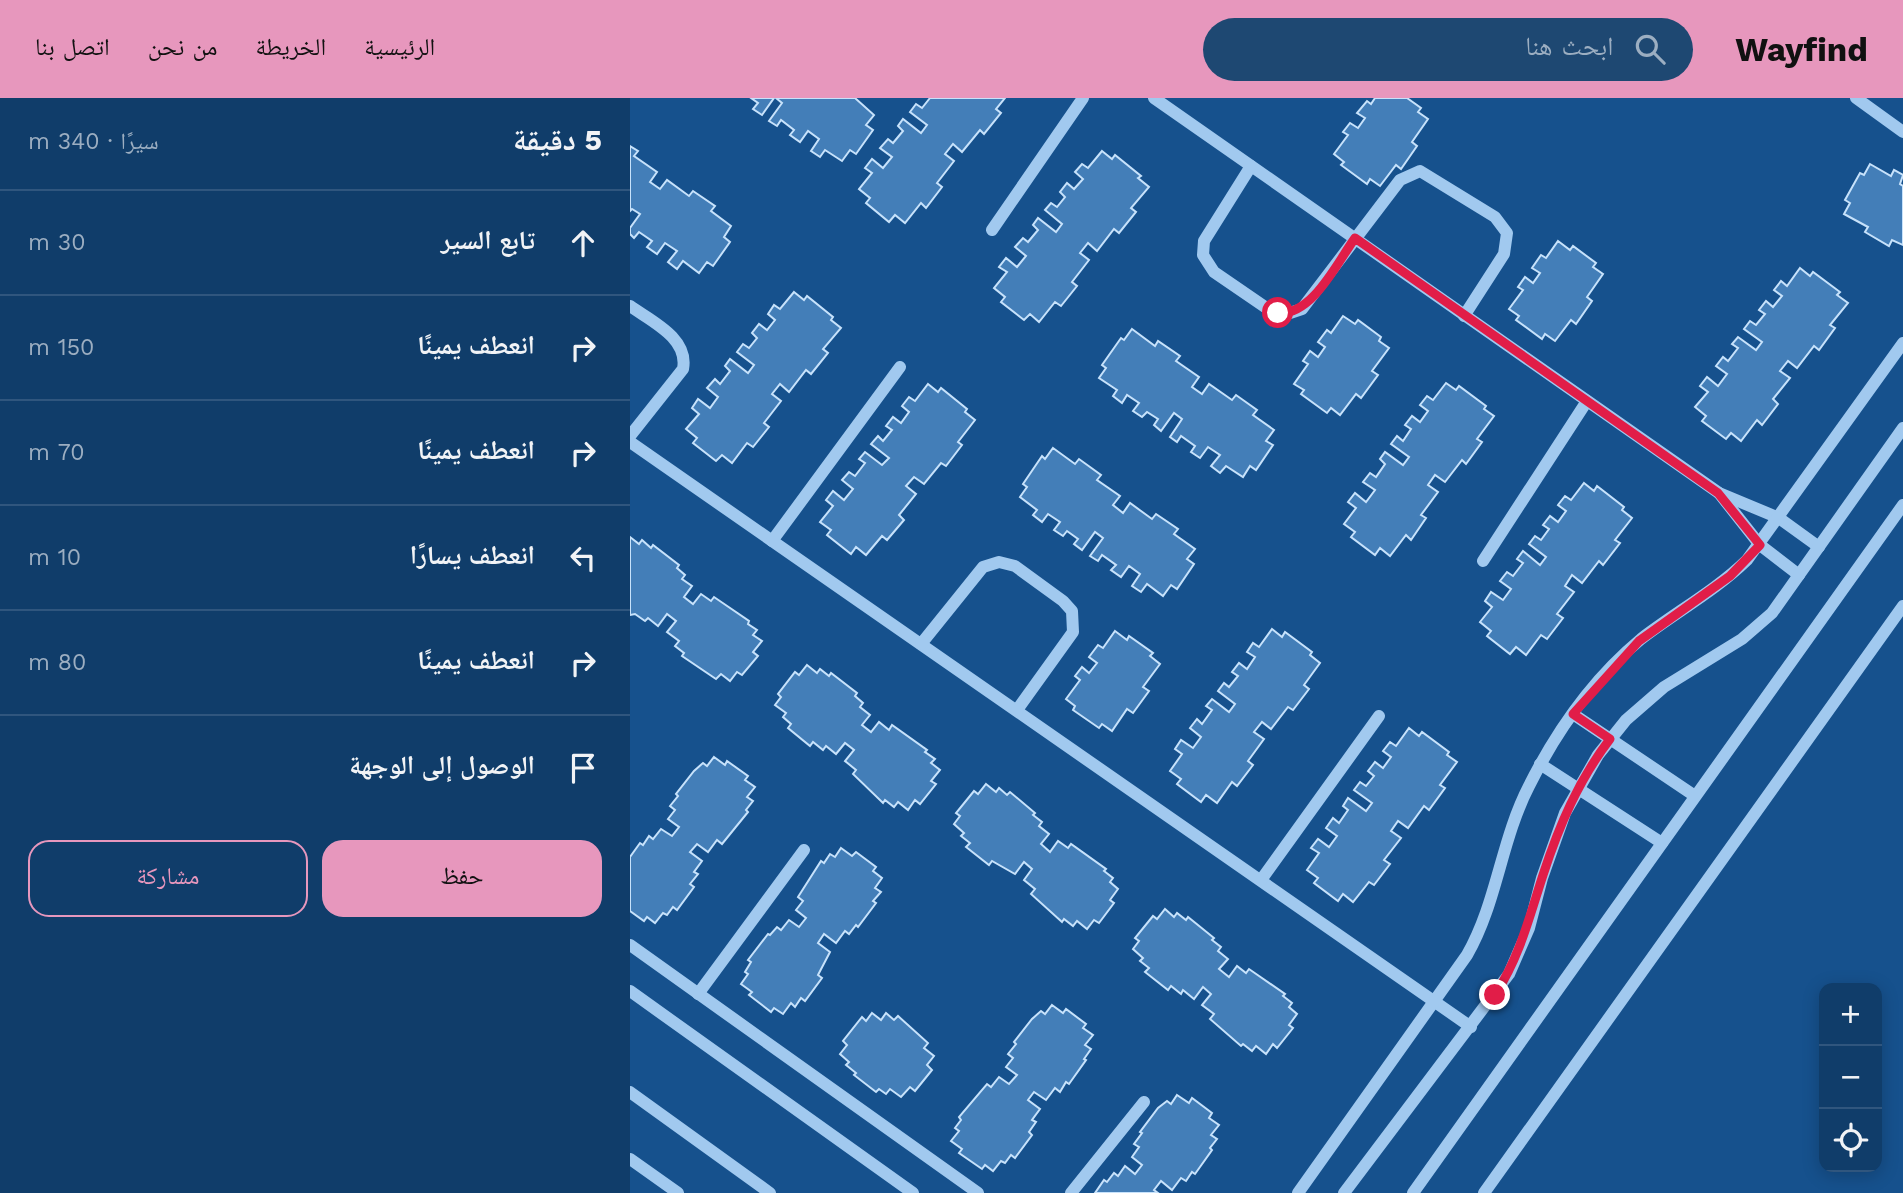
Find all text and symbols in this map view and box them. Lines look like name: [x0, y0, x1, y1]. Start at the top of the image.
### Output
search box: [1203, 18, 1693, 81]
icon: search: [1631, 30, 1669, 68]
text: Wayfind: [1735, 30, 1868, 69]
text: ابحث هنا: [1525, 31, 1613, 61]
text: اتصل بنا: [35, 33, 110, 61]
text: من نحن: [148, 33, 217, 61]
text: الخريطة: [255, 33, 326, 61]
text: الرئيسية: [364, 33, 435, 61]
text: 5 دقيقة: [513, 122, 602, 157]
text: سيرًا · 340 m: [28, 128, 159, 155]
icon: ahead: [564, 224, 602, 262]
text: تابع السير: [441, 225, 535, 255]
text: 30 m: [28, 229, 85, 256]
route start: [1262, 297, 1293, 328]
icon: right: [564, 329, 602, 367]
text: انعطف يمينًا: [417, 330, 535, 360]
text: 150 m: [28, 334, 94, 361]
icon: right: [564, 434, 602, 472]
text: انعطف يمينًا: [417, 435, 535, 465]
text: 70 m: [28, 439, 85, 466]
icon: left: [564, 539, 602, 577]
text: انعطف يسارًا: [410, 540, 535, 570]
text: 10 m: [28, 544, 81, 571]
icon: right: [564, 644, 602, 682]
text: انعطف يمينًا: [417, 645, 535, 675]
text: 80 m: [28, 649, 86, 676]
icon: arrive: [564, 749, 602, 787]
text: الوصول إلى الوجهة: [349, 750, 535, 780]
button: مشاركة: [28, 840, 308, 917]
button: حفظ: [322, 840, 602, 917]
route end: [1479, 979, 1510, 1010]
map controls: [1819, 983, 1882, 1172]
button: +: [1819, 983, 1882, 1046]
button: −: [1819, 1046, 1882, 1109]
button: locate: [1819, 1109, 1882, 1172]

